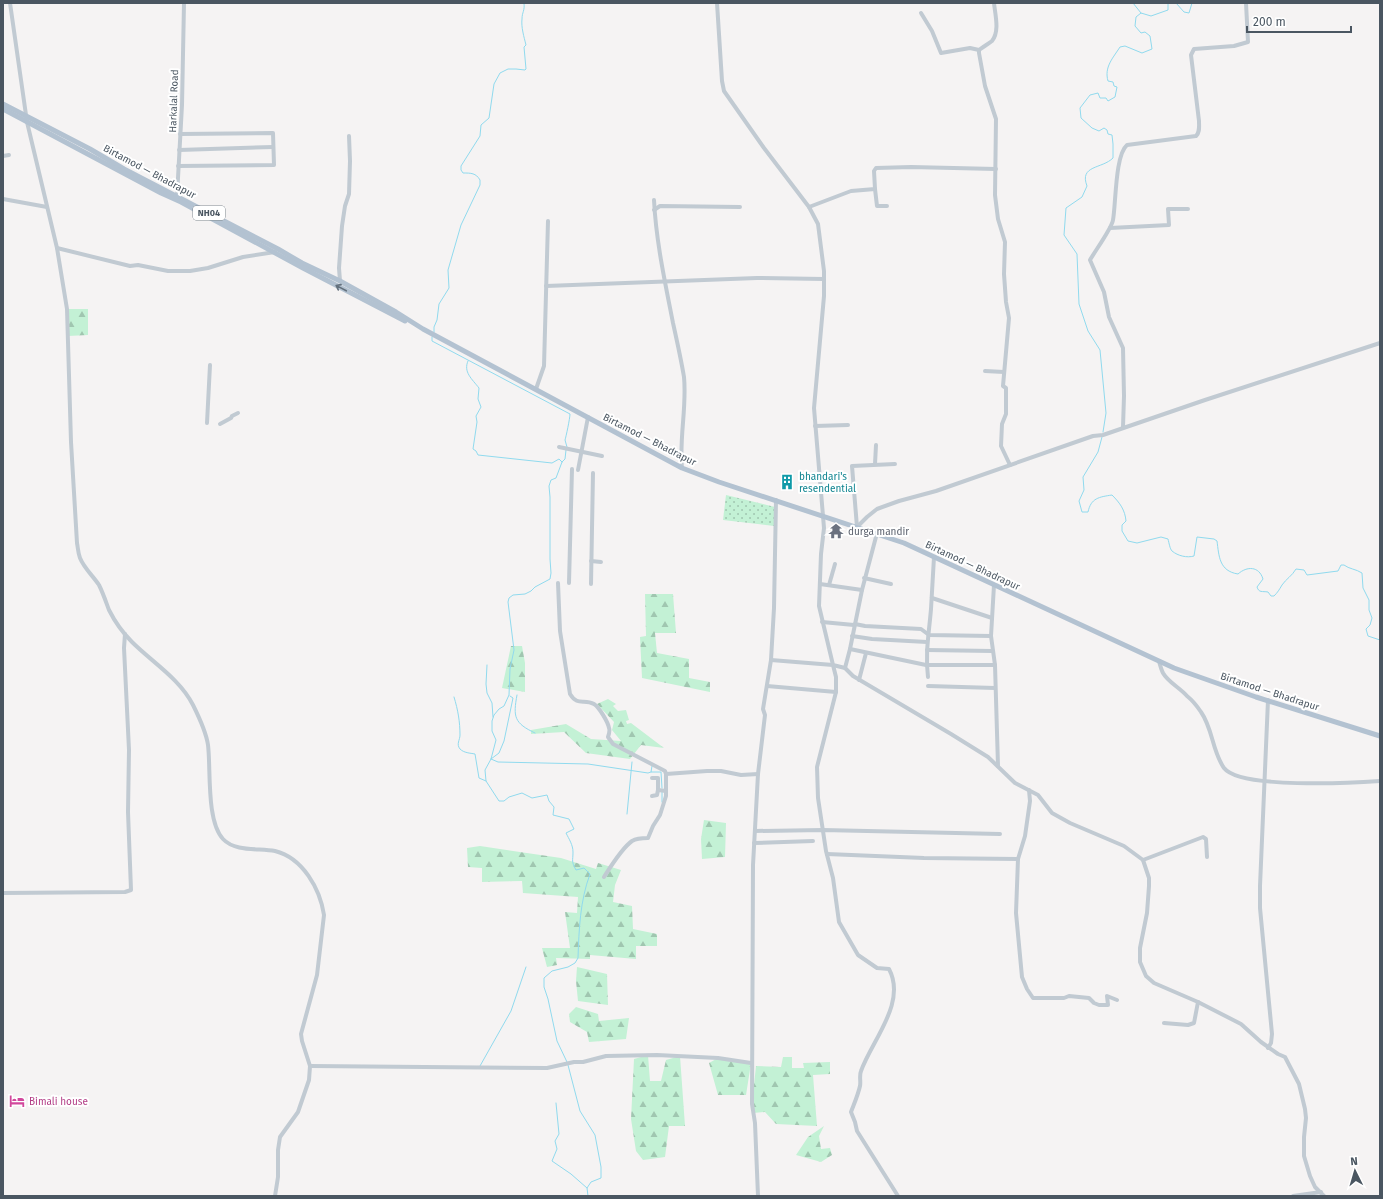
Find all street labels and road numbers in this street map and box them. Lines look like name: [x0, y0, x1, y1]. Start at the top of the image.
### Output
street label: Harkalal Road: [167, 69, 181, 133]
street label: Birtamod — Bhadrapur: [101, 142, 198, 201]
road number: NH04: [193, 206, 225, 220]
street label: Birtamod — Bhadrapur: [601, 411, 698, 469]
street label: Birtamod — Bhadrapur: [923, 539, 1022, 593]
street label: Birtamod — Bhadrapur: [1219, 670, 1321, 714]

